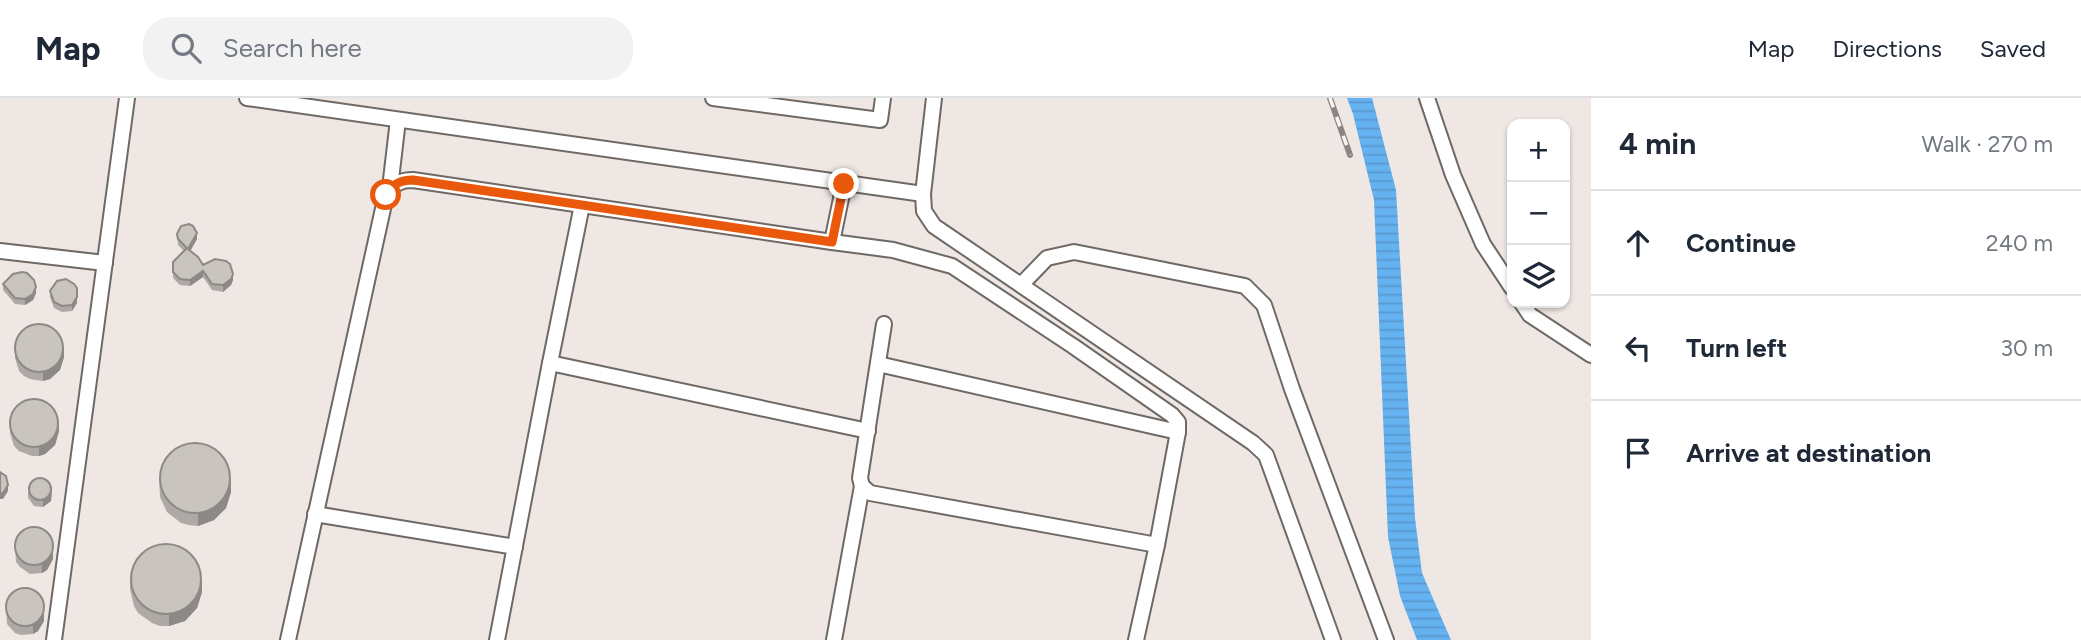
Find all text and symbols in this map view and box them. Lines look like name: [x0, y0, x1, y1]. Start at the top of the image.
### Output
search box: [143, 17, 633, 80]
text: Map: [35, 29, 101, 68]
icon: search: [167, 29, 205, 67]
text: Search here: [223, 32, 362, 64]
text: Map: [1748, 34, 1794, 63]
text: Directions: [1832, 34, 1942, 63]
text: Saved: [1980, 34, 2046, 63]
map controls: [1507, 119, 1570, 308]
button: +: [1507, 119, 1570, 182]
text: 4 min: [1619, 125, 1696, 162]
text: Walk · 270 m: [1922, 130, 2053, 158]
route end: [828, 168, 859, 199]
route start: [370, 179, 401, 210]
button: −: [1507, 182, 1570, 245]
icon: ahead: [1619, 224, 1657, 262]
text: Continue: [1686, 227, 1796, 259]
text: 240 m: [1986, 229, 2053, 257]
button: layers: [1507, 245, 1570, 308]
icon: left: [1619, 329, 1657, 367]
text: Turn left: [1686, 332, 1787, 364]
text: 30 m: [2000, 334, 2053, 362]
icon: arrive: [1619, 434, 1657, 472]
text: Arrive at destination: [1686, 437, 1931, 469]

